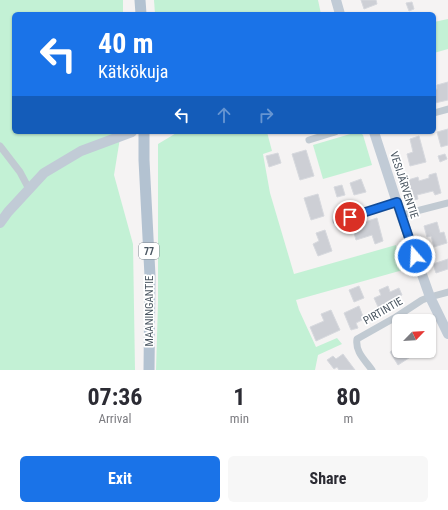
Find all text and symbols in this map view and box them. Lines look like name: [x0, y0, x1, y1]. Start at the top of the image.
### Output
text: 40 m: [98, 27, 154, 60]
icon: left: [32, 28, 84, 80]
text: Kätkökuja: [98, 61, 168, 82]
icon: left: [171, 104, 193, 126]
icon: ahead: [213, 104, 235, 126]
icon: right: [255, 104, 277, 126]
street label: VESIJÄRVENTIE: [387, 150, 421, 221]
pin: [333, 200, 367, 234]
icon: arrive: [339, 206, 361, 228]
position arrow: [394, 235, 436, 277]
road number: 77: [139, 243, 159, 259]
street label: MAANINGANTIE: [143, 275, 156, 346]
street label: PIRTINTIE: [361, 294, 405, 327]
north arrow: [392, 314, 436, 358]
map controls: [392, 314, 436, 358]
text: 07:36: [87, 383, 142, 411]
text: 1: [233, 383, 245, 411]
text: 80: [336, 383, 361, 411]
text: Arrival: [98, 411, 131, 426]
text: min: [230, 411, 249, 426]
text: m: [344, 411, 353, 426]
button: Exit: [20, 456, 220, 502]
button: Share: [228, 456, 428, 502]

